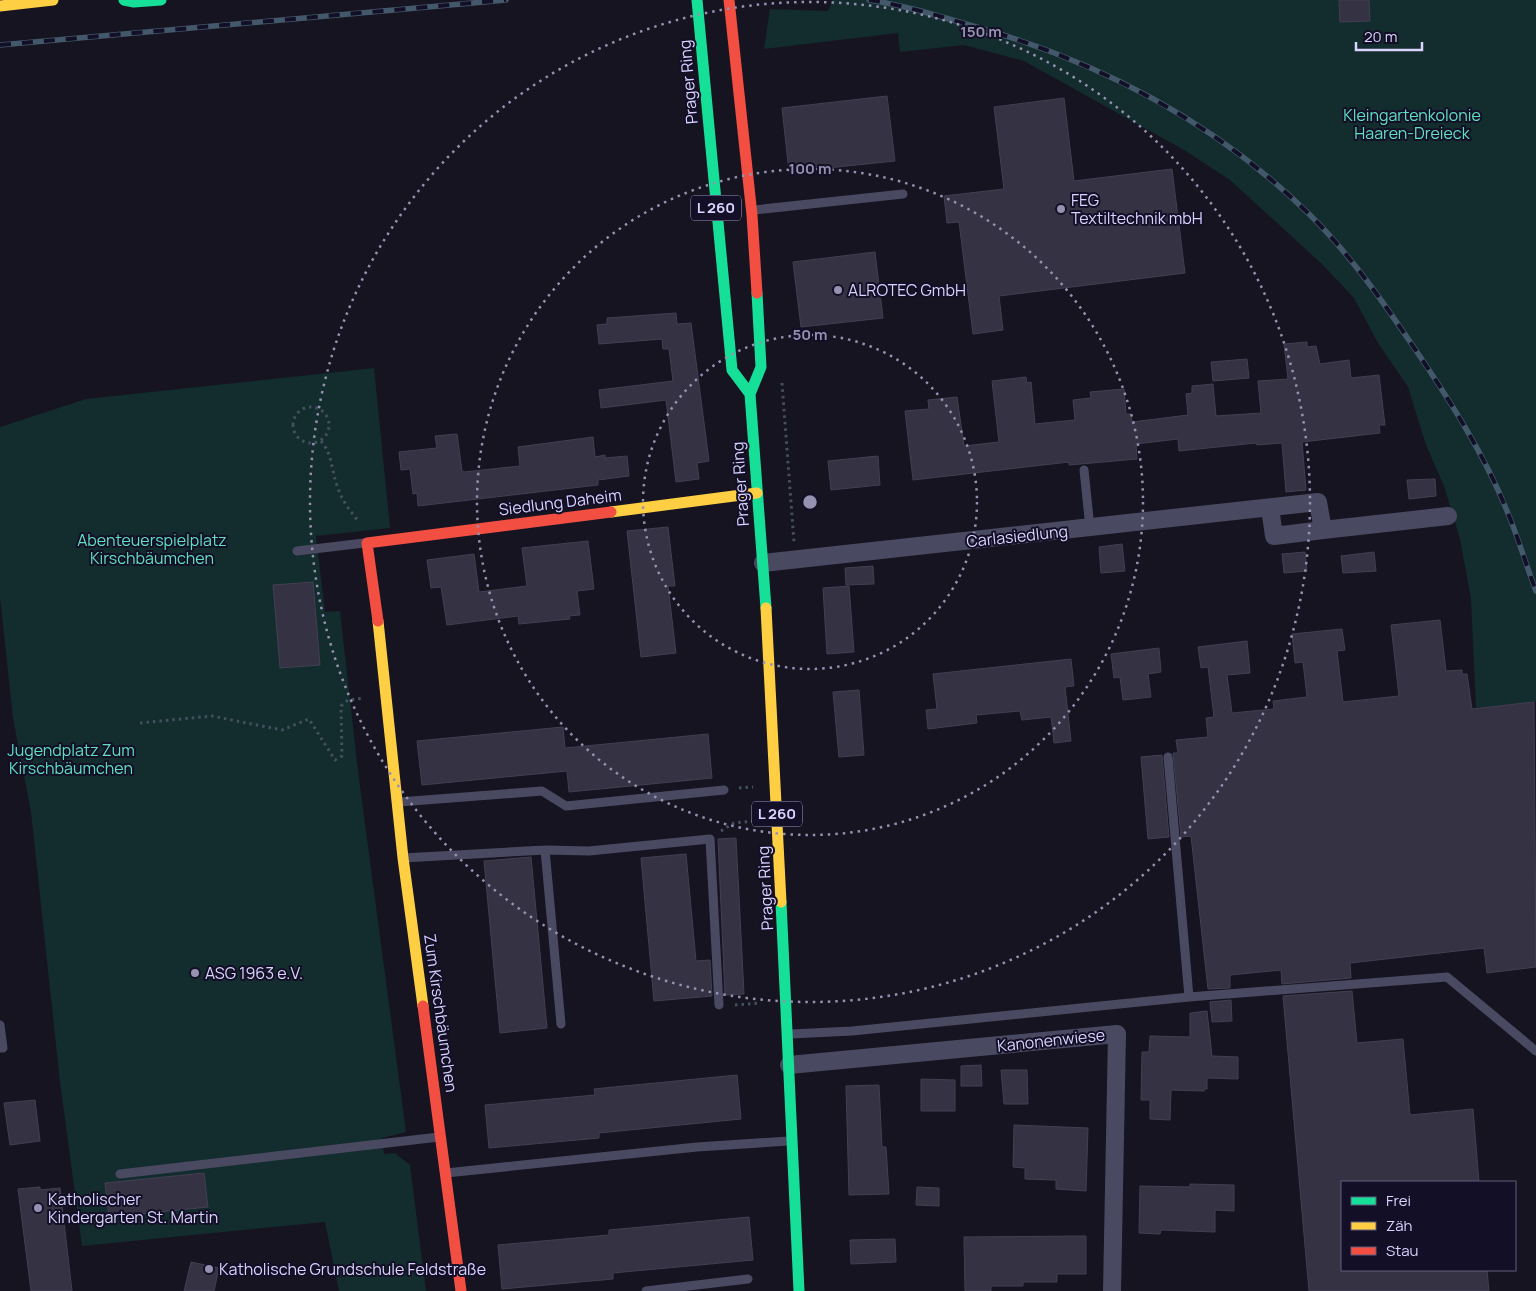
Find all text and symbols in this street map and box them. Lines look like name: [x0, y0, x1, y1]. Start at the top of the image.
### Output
scale bar: [1356, 20, 1422, 52]
text: 150 m: [960, 21, 1002, 42]
text: 20 m: [1364, 26, 1397, 47]
street label: Prager Ring: [673, 39, 703, 125]
park label: Kleingartenkolonie Haaren-Dreieck: [1343, 104, 1481, 144]
text: 100 m: [789, 158, 831, 179]
place label: FEG Textiltechnik mbH: [1071, 189, 1203, 229]
road number: L 260: [691, 196, 741, 220]
marker: FEG Textiltechnik mbH: [1055, 203, 1067, 215]
place label: ALROTEC GmbH: [848, 279, 966, 301]
marker: ALROTEC GmbH: [832, 284, 844, 296]
text: 50 m: [792, 324, 828, 345]
street label: Prager Ring: [726, 441, 754, 527]
street label: Siedlung Daheim: [497, 484, 623, 520]
centre of rings: [801, 493, 819, 511]
street label: Carlasiedlung: [965, 520, 1069, 552]
park label: Abenteuerspielplatz Kirschbäumchen: [77, 529, 227, 569]
park label: Jugendplatz Zum Kirschbäumchen: [7, 739, 135, 779]
road number: L 260: [752, 802, 802, 826]
street label: Prager Ring: [752, 845, 778, 931]
street label: Zum Kirschbäumchen: [419, 932, 463, 1094]
place label: ASG 1963 e.V.: [205, 962, 303, 984]
marker: ASG 1963 e.V.: [189, 967, 201, 979]
street label: Kanonenwiese: [996, 1023, 1106, 1057]
legend: [1341, 1181, 1516, 1271]
place label: Katholischer Kindergarten St. Martin: [48, 1188, 218, 1228]
text: Frei: [1386, 1190, 1411, 1211]
marker: Katholischer Kindergarten St. Martin: [32, 1202, 44, 1214]
text: Zäh: [1386, 1215, 1413, 1236]
text: Stau: [1386, 1240, 1419, 1261]
place label: Katholische Grundschule Feldstraße: [219, 1258, 486, 1280]
marker: Katholische Grundschule Feldstraße: [203, 1263, 215, 1275]

